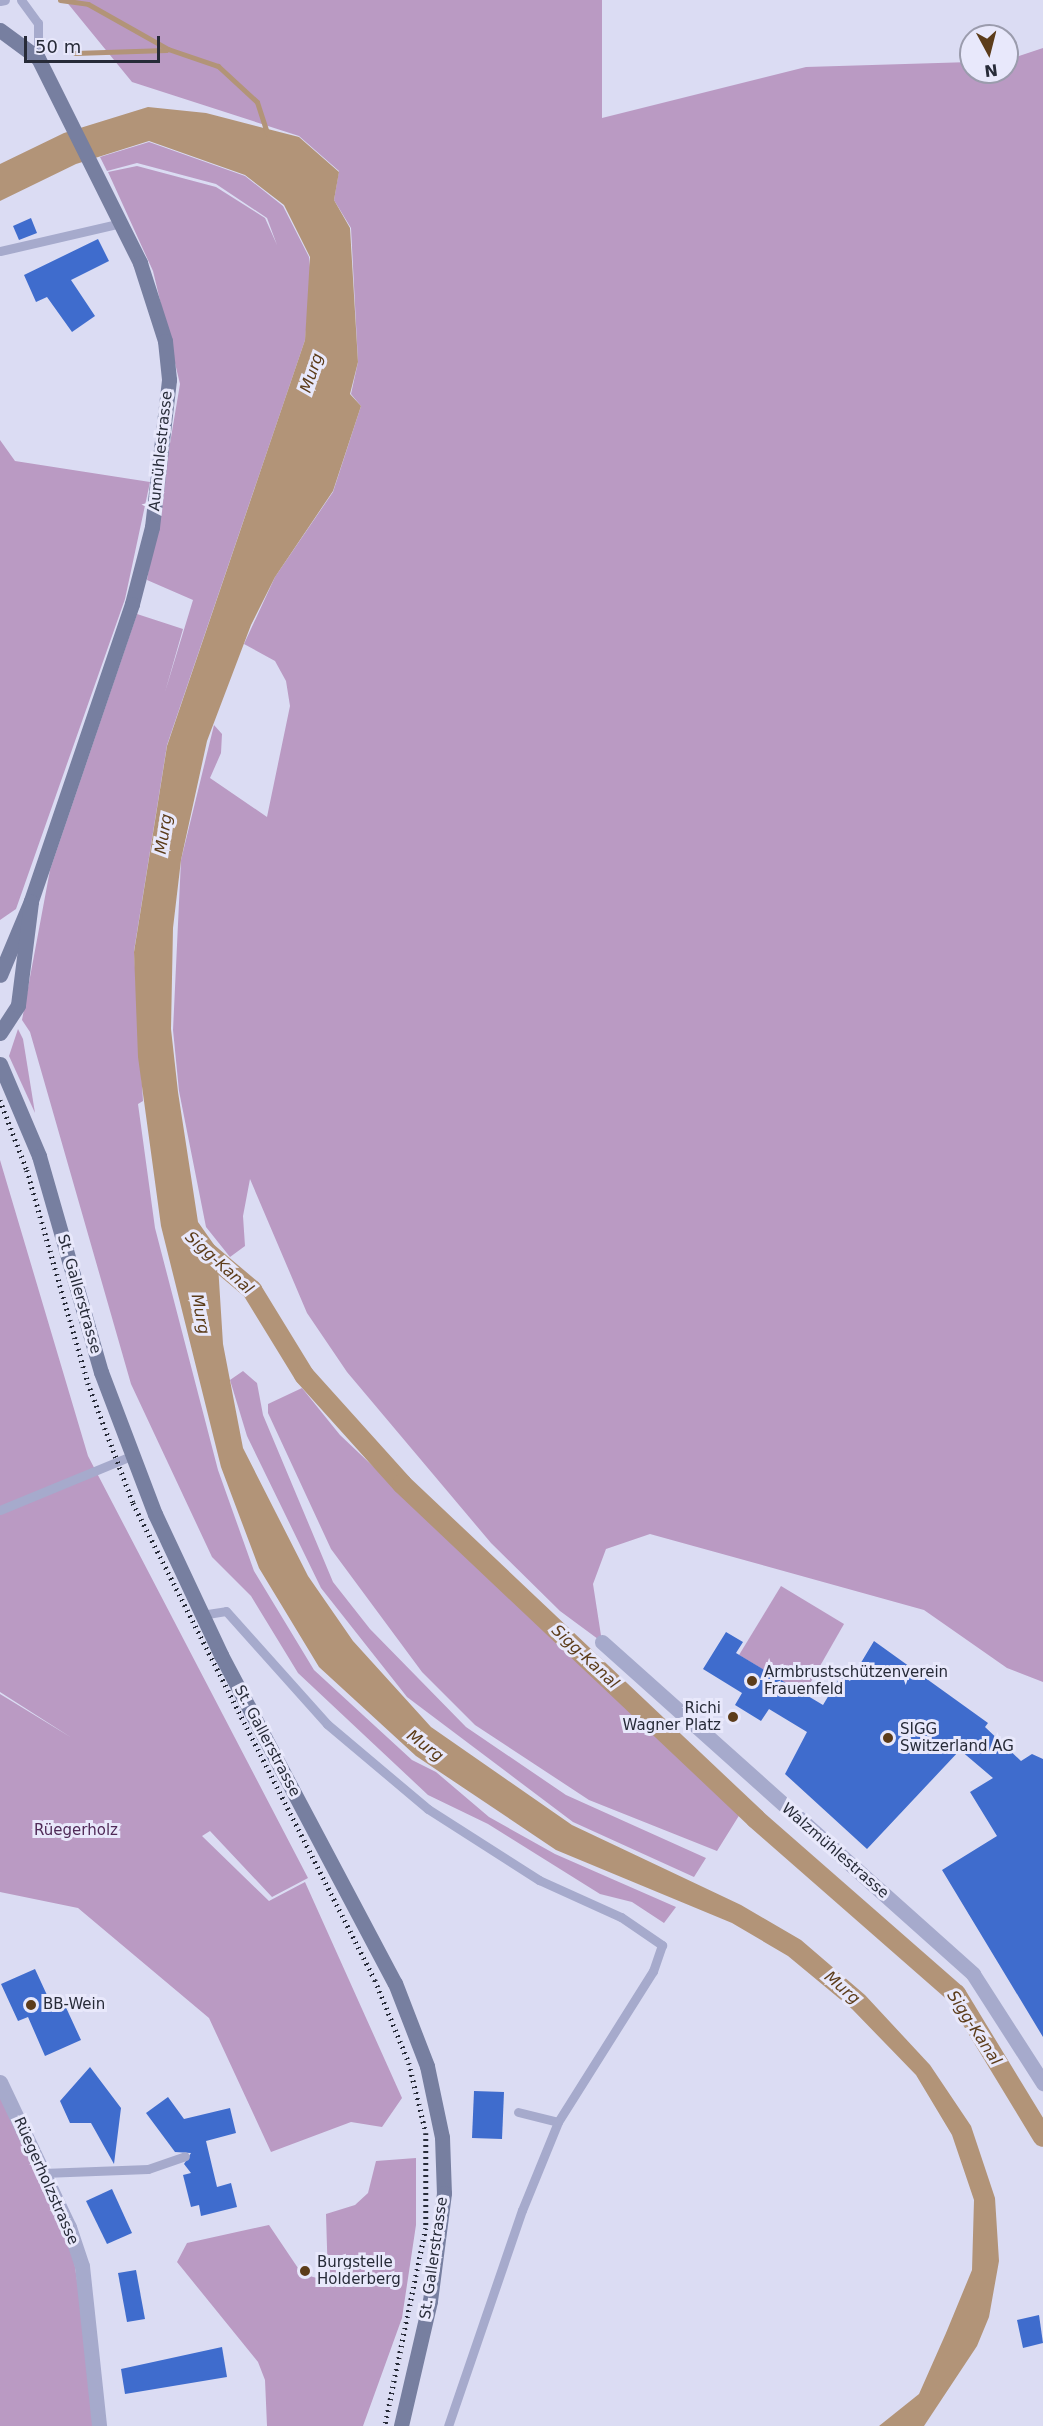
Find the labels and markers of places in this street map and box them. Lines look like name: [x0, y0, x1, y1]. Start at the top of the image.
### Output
place label: Armbrustschützenverein Frauenfeld: [764, 1663, 948, 1698]
marker: Armbrustschützenverein Frauenfeld: [745, 1674, 759, 1688]
place label: Richi Wagner Platz: [623, 1699, 721, 1734]
marker: Richi Wagner Platz: [726, 1710, 740, 1724]
place label: SIGG Switzerland AG: [900, 1720, 1014, 1755]
marker: SIGG Switzerland AG: [881, 1731, 895, 1745]
place label: BB-Wein: [43, 1996, 105, 2014]
marker: BB-Wein: [24, 1998, 38, 2012]
place label: Burgstelle Holderberg: [317, 2253, 401, 2288]
marker: Burgstelle Holderberg: [298, 2264, 312, 2278]

